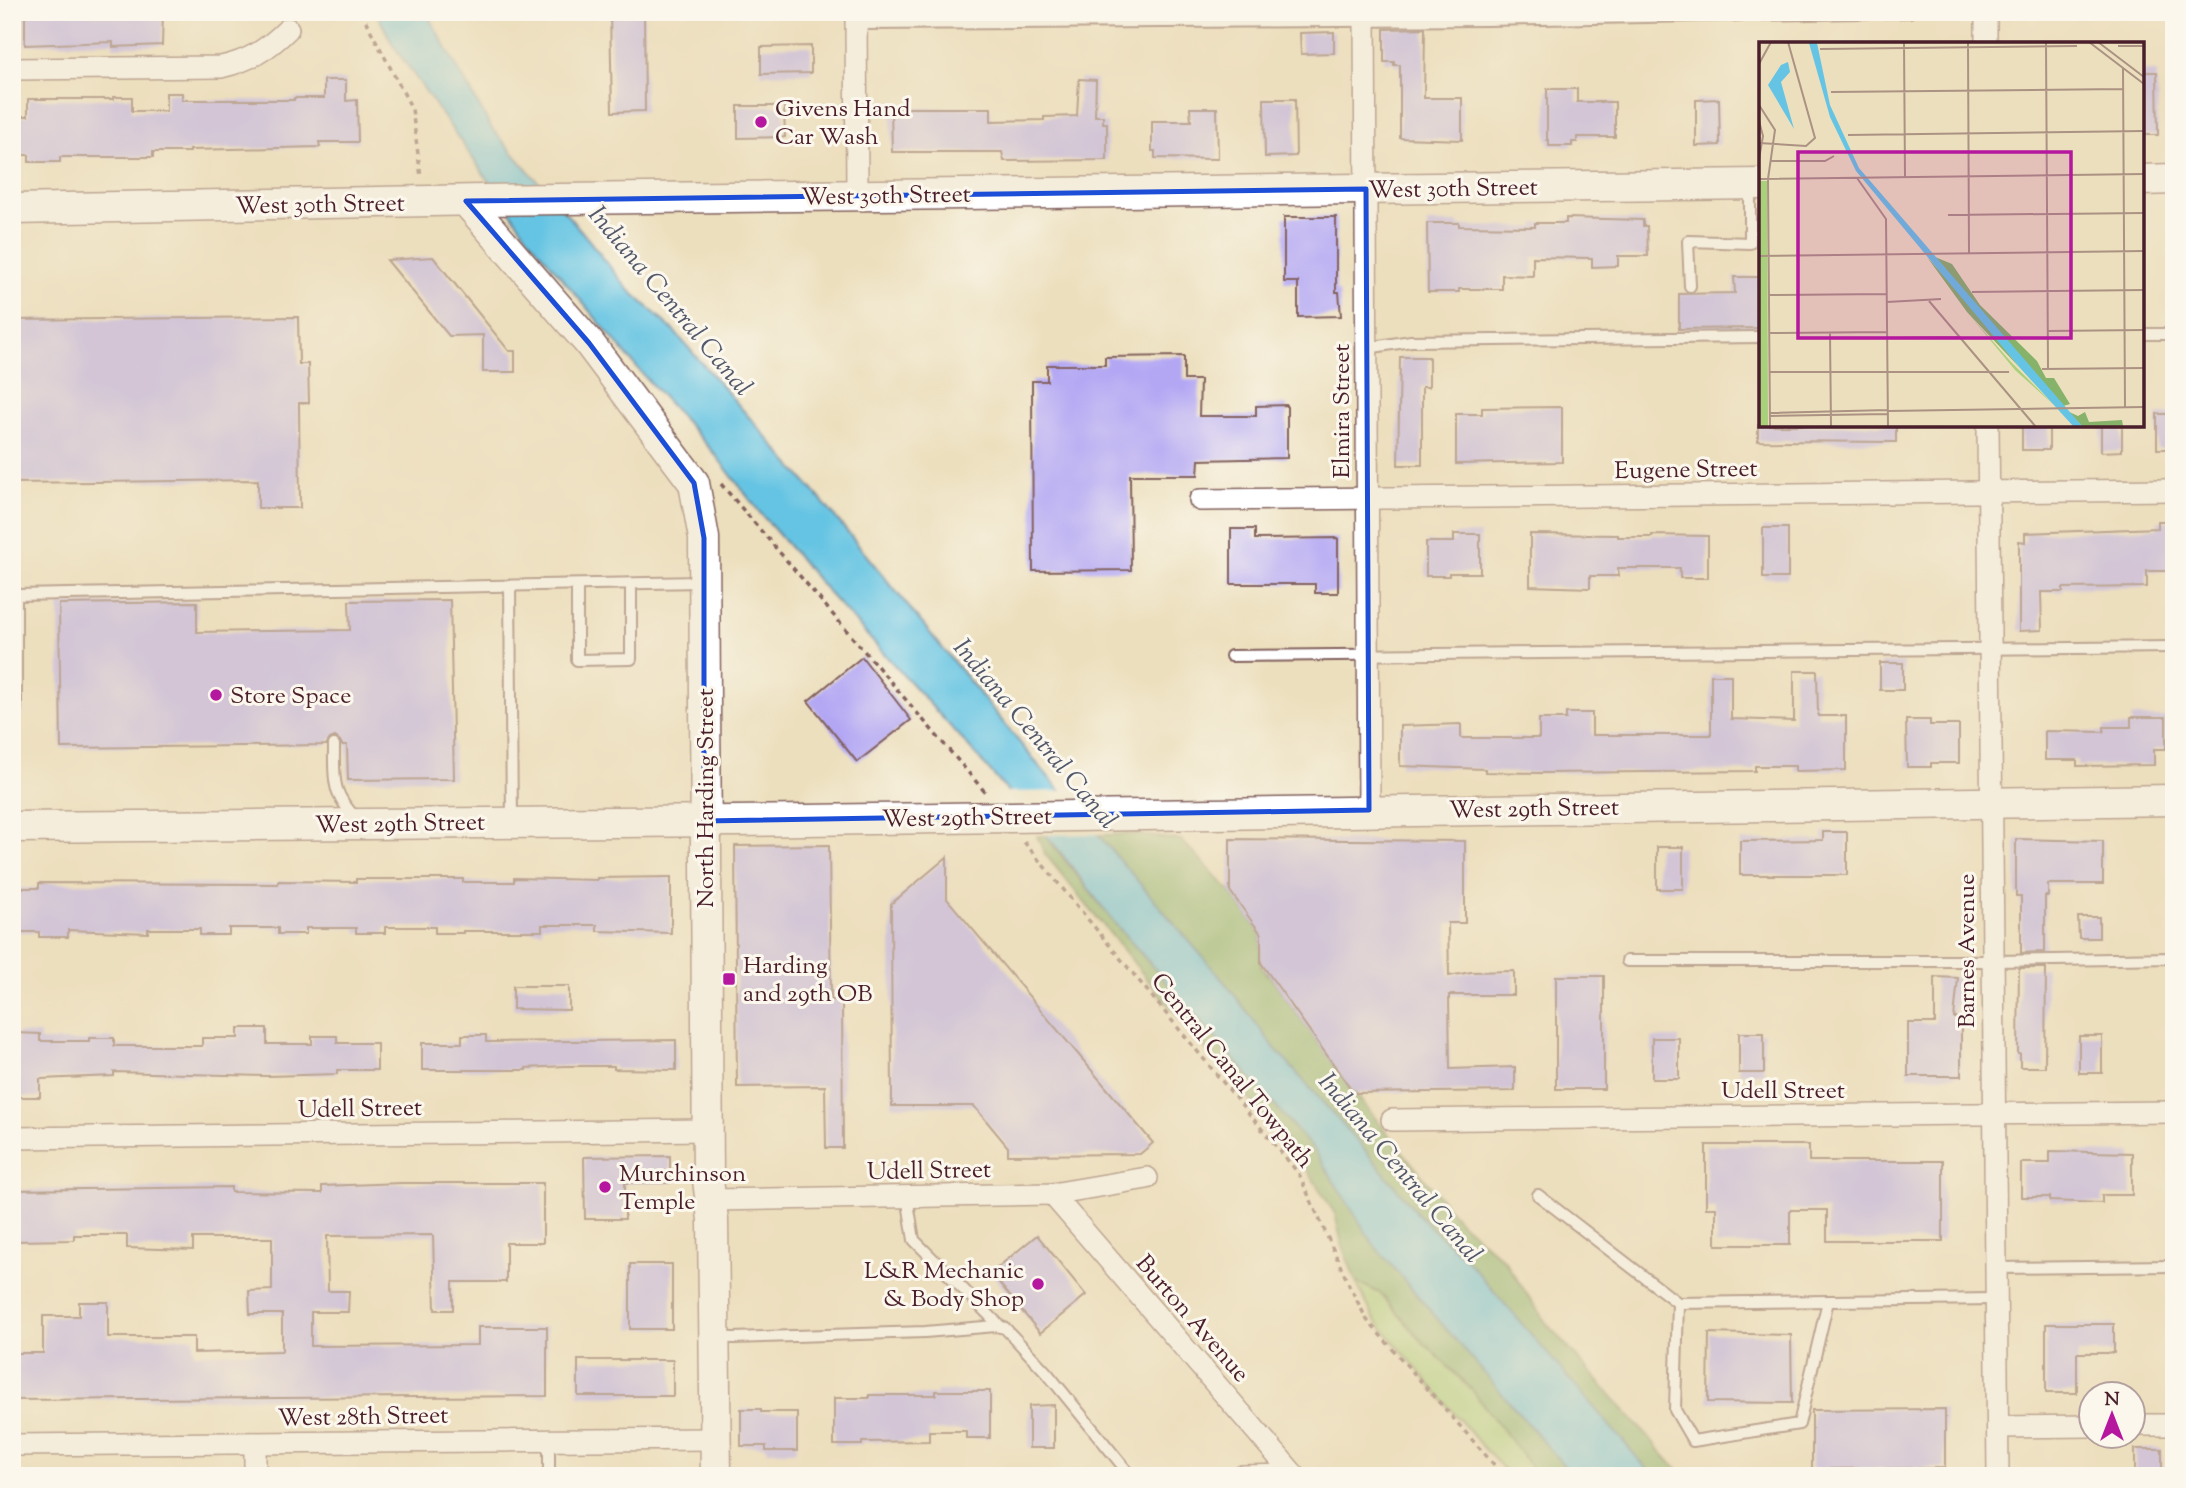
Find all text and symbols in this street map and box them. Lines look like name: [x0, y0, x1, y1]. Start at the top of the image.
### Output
inset map: [1759, 42, 2144, 427]
place label: Givens Hand Car Wash: [775, 93, 911, 155]
marker: Givens Hand Car Wash: [753, 114, 769, 130]
street label: West 30th Street: [1368, 172, 1538, 208]
street label: West 30th Street: [801, 179, 971, 215]
street label: West 30th Street: [235, 188, 405, 224]
water label: Indiana Central Canal: [578, 198, 760, 405]
street label: Elmira Street: [1326, 344, 1360, 478]
street label: Eugene Street: [1614, 453, 1758, 489]
water label: Indiana Central Canal: [943, 631, 1125, 838]
place label: Store Space: [230, 680, 351, 714]
marker: Store Space: [208, 687, 224, 703]
street label: North Harding Street: [690, 688, 724, 908]
street label: West 29th Street: [1449, 792, 1620, 828]
street label: West 29th Street: [882, 801, 1053, 837]
street label: West 29th Street: [315, 807, 486, 843]
street label: Barnes Avenue: [1951, 874, 1985, 1028]
place label: Harding and 29th OB: [743, 950, 872, 1012]
street label: Central Canal Towpath: [1142, 966, 1321, 1176]
marker: Harding and 29th OB: [721, 971, 737, 987]
water label: Indiana Central Canal: [1308, 1065, 1490, 1272]
street label: Udell Street: [1721, 1075, 1845, 1109]
street label: Udell Street: [298, 1092, 422, 1128]
street label: Udell Street: [867, 1154, 991, 1190]
place label: Murchinson Temple: [619, 1158, 746, 1220]
marker: Murchinson Temple: [597, 1179, 613, 1195]
street label: Burton Avenue: [1127, 1248, 1256, 1390]
place label: L&R Mechanic & Body Shop: [864, 1255, 1024, 1317]
marker: L&R Mechanic & Body Shop: [1030, 1276, 1046, 1292]
north arrow: [2078, 1380, 2148, 1450]
text: N: [2104, 1387, 2120, 1414]
street label: West 28th Street: [277, 1400, 449, 1436]

